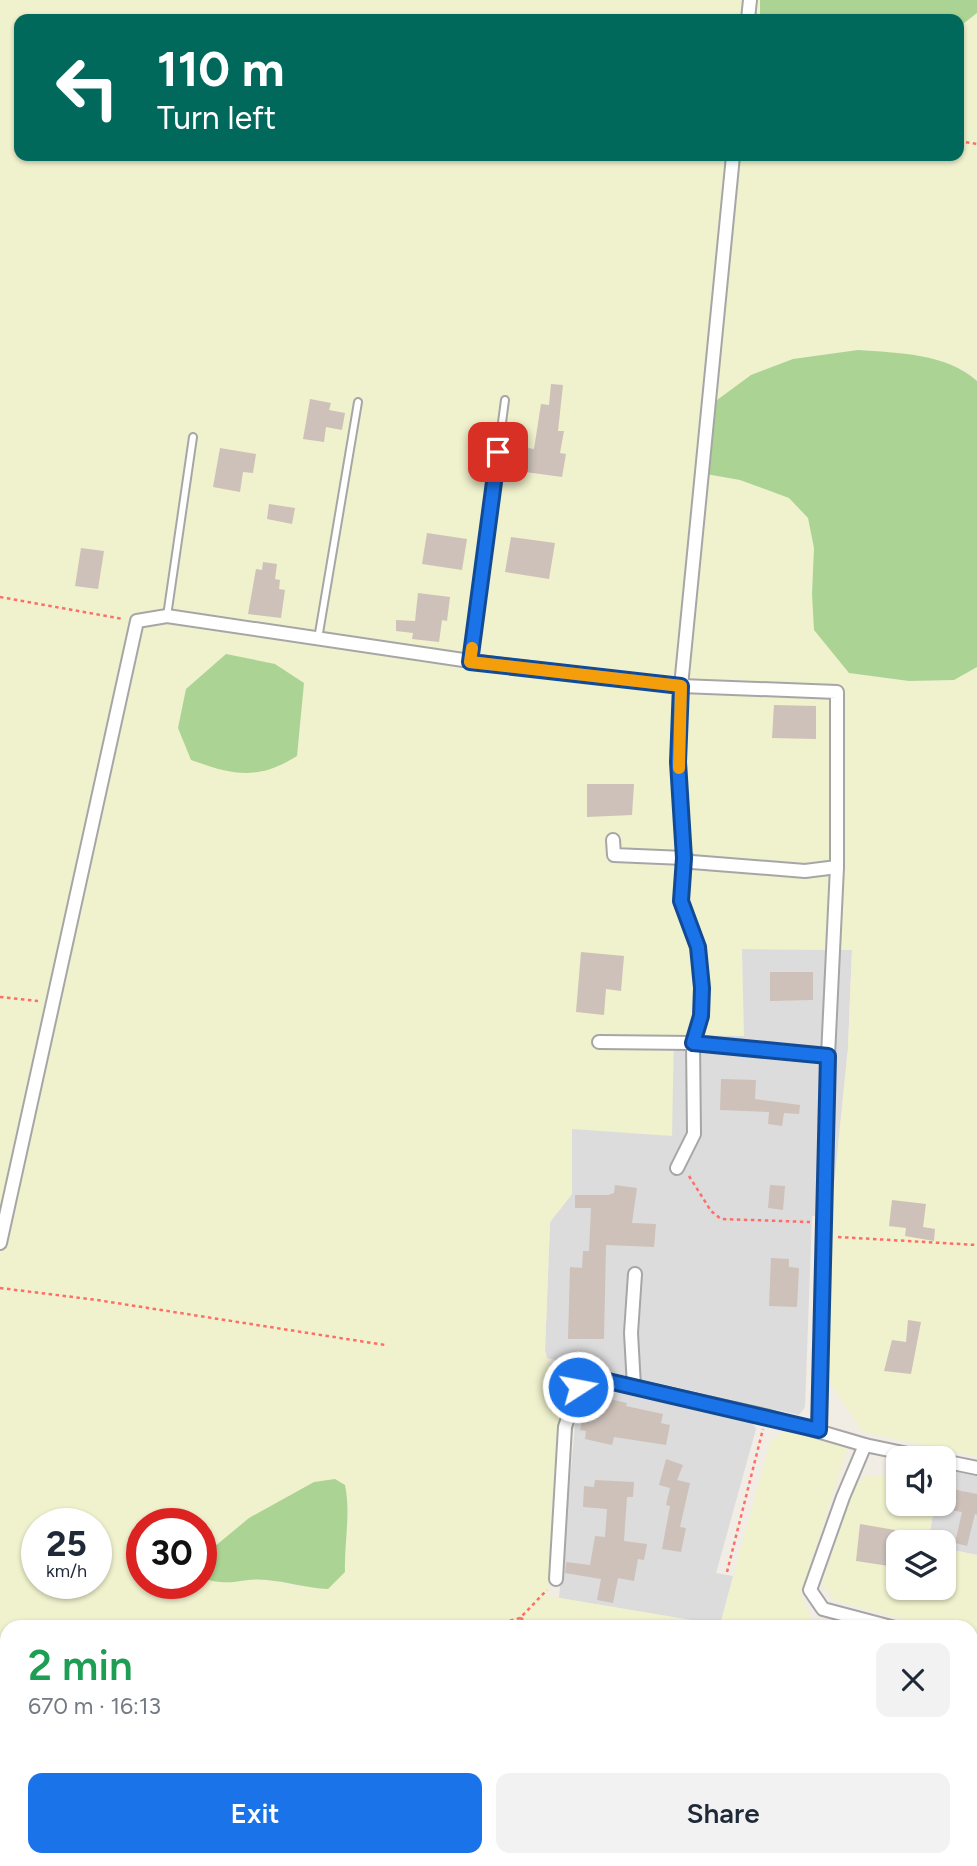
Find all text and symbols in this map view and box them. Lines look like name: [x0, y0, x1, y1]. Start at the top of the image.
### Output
text: 110 m: [157, 39, 285, 98]
icon: left: [42, 42, 133, 133]
text: Turn left: [157, 99, 276, 137]
pin: [468, 422, 528, 482]
icon: arrive: [479, 433, 517, 471]
position arrow: [541, 1350, 615, 1424]
map controls: [886, 1446, 956, 1600]
button: sound: [886, 1446, 956, 1516]
speed limit sign: 30: [126, 1508, 217, 1599]
text: 25: [46, 1523, 87, 1565]
button: layers: [886, 1530, 956, 1600]
text: km/h: [46, 1560, 87, 1582]
text: 2 min: [28, 1640, 133, 1691]
button: close: [876, 1643, 950, 1717]
text: 670 m · 16:13: [28, 1692, 161, 1720]
button: Exit: [28, 1773, 482, 1853]
button: Share: [496, 1773, 950, 1853]

